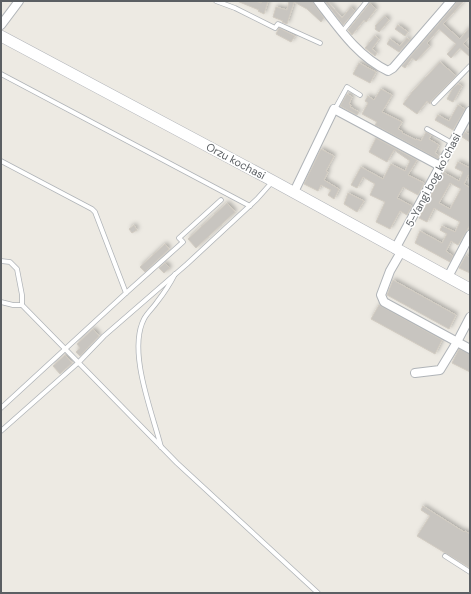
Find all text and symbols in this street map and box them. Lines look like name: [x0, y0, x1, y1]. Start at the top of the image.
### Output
street label: 5-Yangi bog koʼchasi: [402, 130, 464, 230]
street label: Orzu kochasi: [204, 139, 268, 183]

